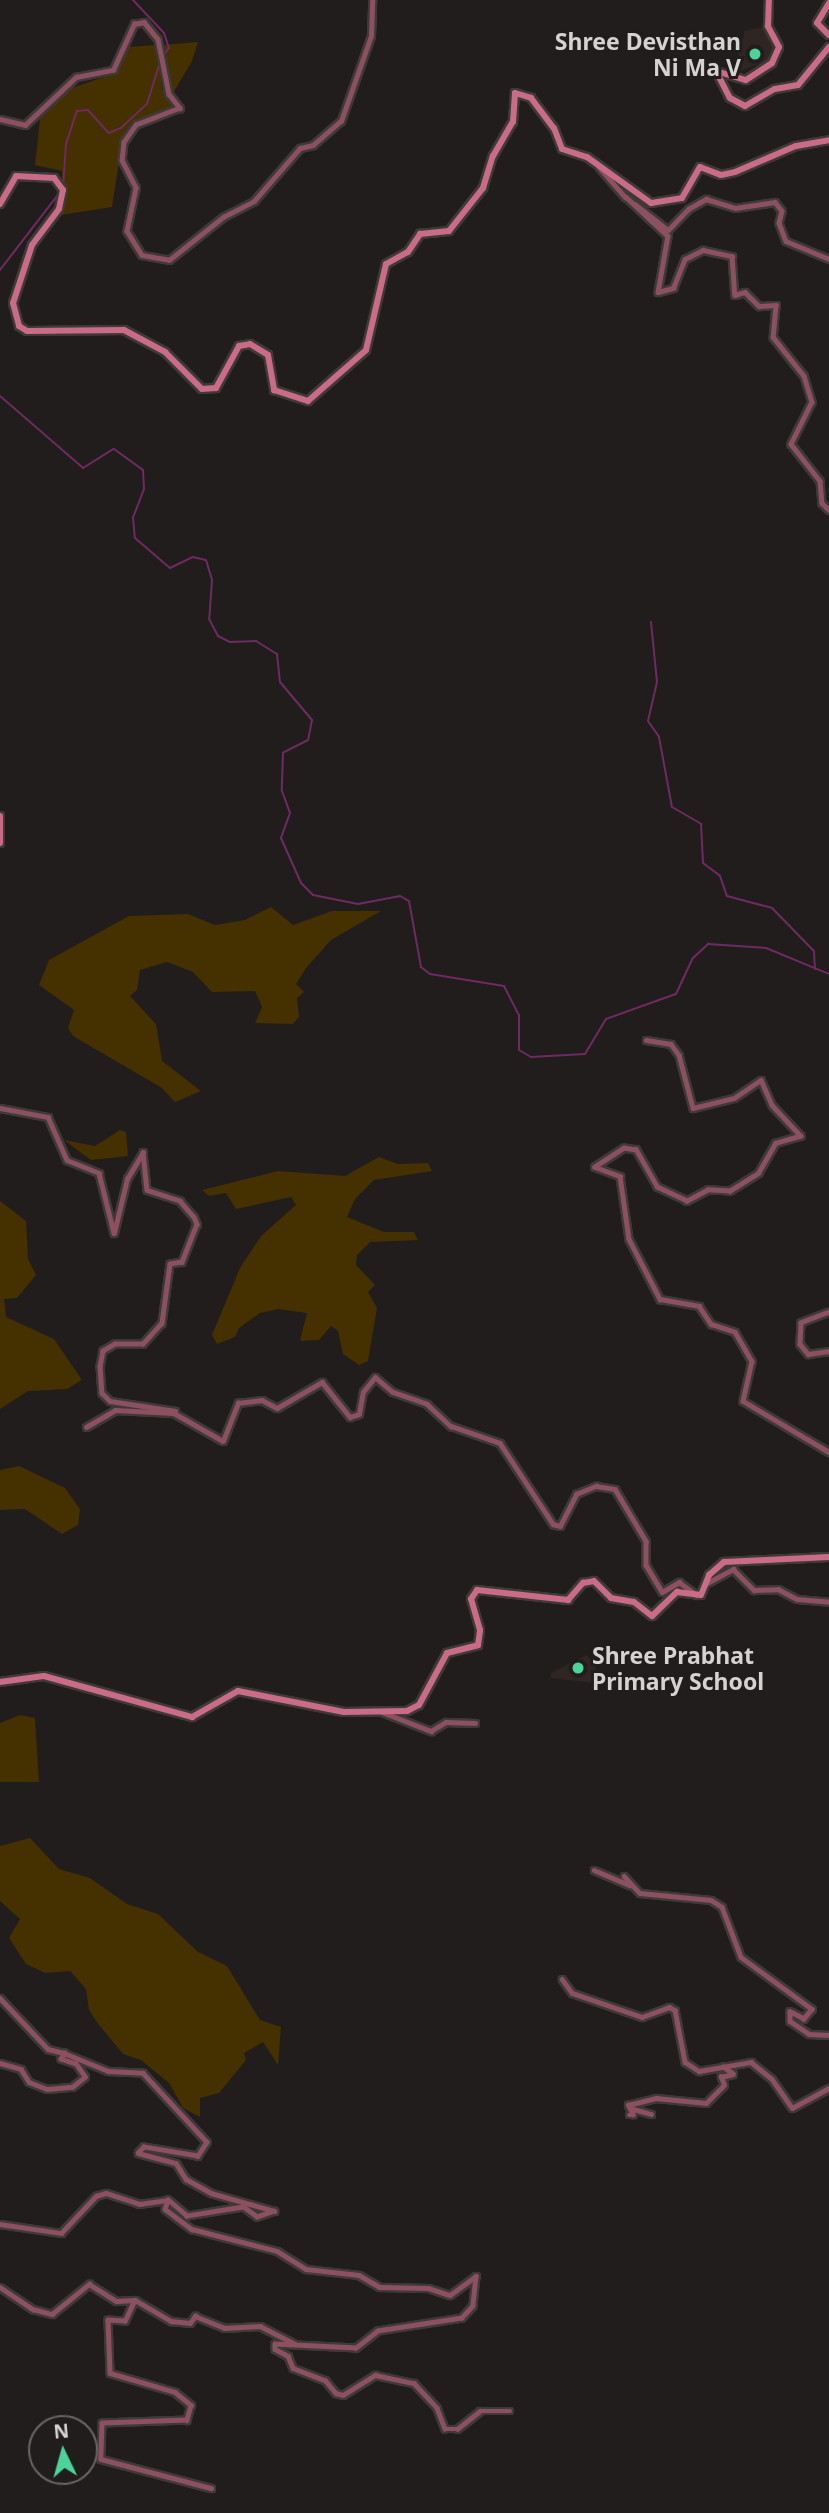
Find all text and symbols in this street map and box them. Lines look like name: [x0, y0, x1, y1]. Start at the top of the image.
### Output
place label: Shree Devisthan Ni Ma V: [555, 27, 741, 81]
marker: Shree Devisthan Ni Ma V: [747, 46, 763, 62]
place label: Shree Prabhat Primary School: [592, 1641, 764, 1695]
marker: Shree Prabhat Primary School: [570, 1660, 586, 1676]
north arrow: [28, 2415, 98, 2485]
text: N: [53, 2417, 70, 2445]

